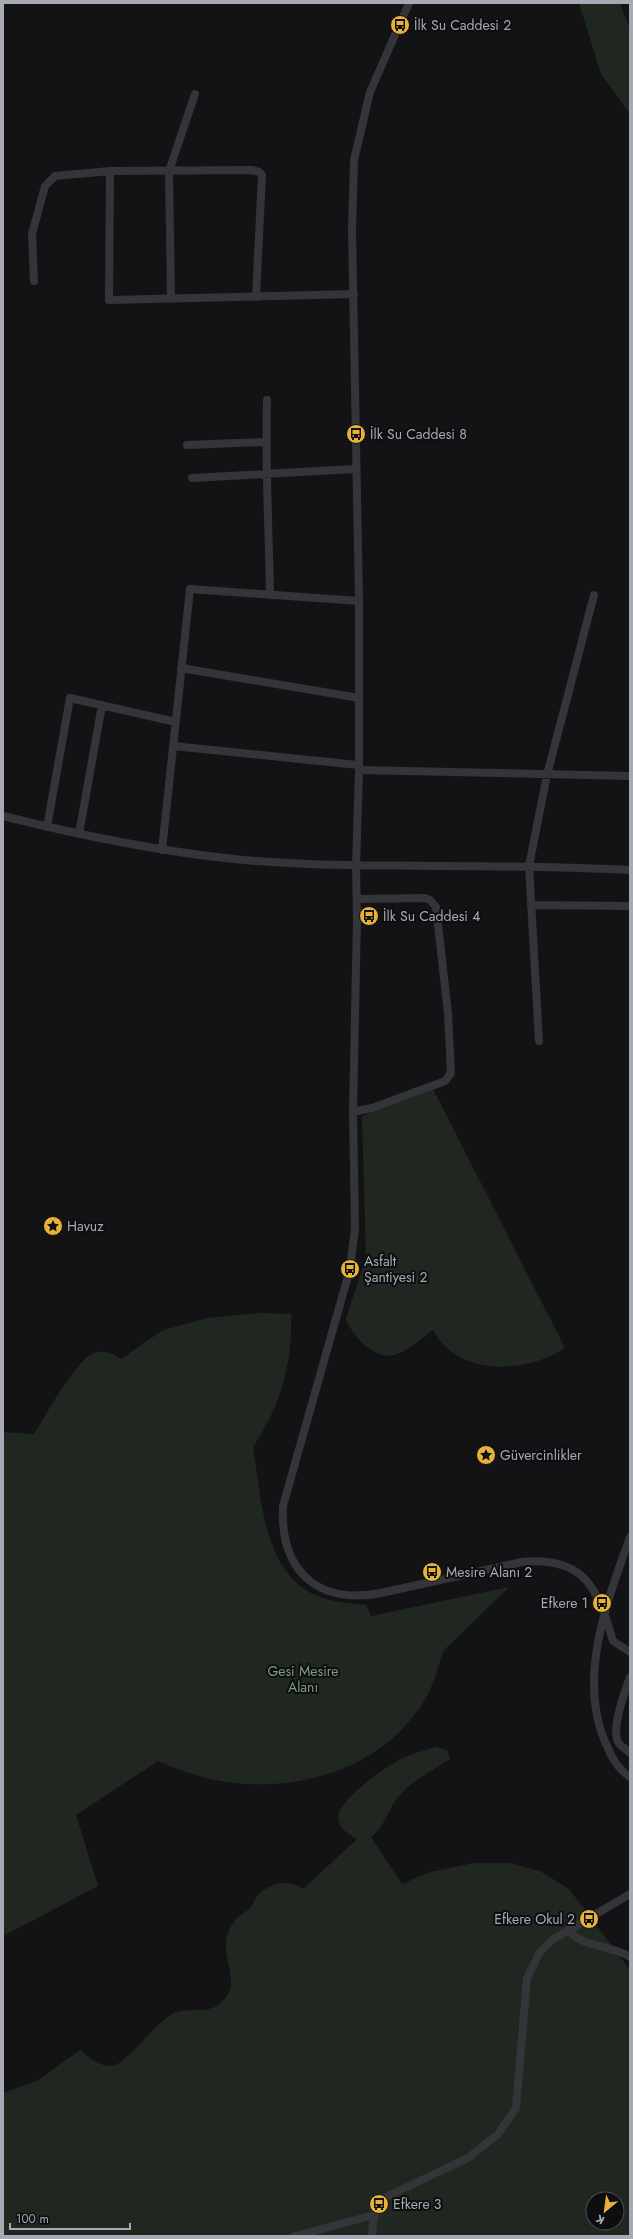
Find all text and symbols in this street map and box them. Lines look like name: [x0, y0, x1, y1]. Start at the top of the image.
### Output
bus stop icon: İlk Su Caddesi 2: [389, 14, 411, 36]
place label: İlk Su Caddesi 2: [414, 15, 511, 35]
bus stop icon: İlk Su Caddesi 8: [345, 423, 367, 445]
place label: İlk Su Caddesi 8: [370, 424, 467, 444]
bus stop icon: İlk Su Caddesi 4: [358, 905, 380, 927]
place label: İlk Su Caddesi 4: [383, 906, 480, 926]
place icon: Havuz: [42, 1215, 64, 1237]
place label: Havuz: [67, 1216, 104, 1236]
place label: Asfalt Şantiyesi 2: [364, 1251, 427, 1287]
bus stop icon: Asfalt Şantiyesi 2: [339, 1258, 361, 1280]
place icon: Güvercinlikler: [475, 1444, 497, 1466]
place label: Güvercinlikler: [500, 1445, 582, 1465]
bus stop icon: Mesire Alanı 2: [421, 1561, 443, 1583]
place label: Mesire Alanı 2: [446, 1562, 532, 1582]
bus stop icon: Efkere 1: [591, 1592, 613, 1614]
place label: Efkere 1: [541, 1593, 588, 1613]
park label: Gesi Mesire Alanı: [267, 1661, 339, 1697]
bus stop icon: Efkere Okul 2: [578, 1908, 600, 1930]
place label: Efkere Okul 2: [494, 1909, 575, 1929]
north arrow: [585, 2191, 625, 2231]
bus stop icon: Efkere 3: [368, 2193, 390, 2215]
place label: Efkere 3: [393, 2194, 442, 2214]
scale bar: [10, 2205, 130, 2231]
text: 100 m: [16, 2210, 49, 2228]
text: K: [593, 2211, 607, 2229]

